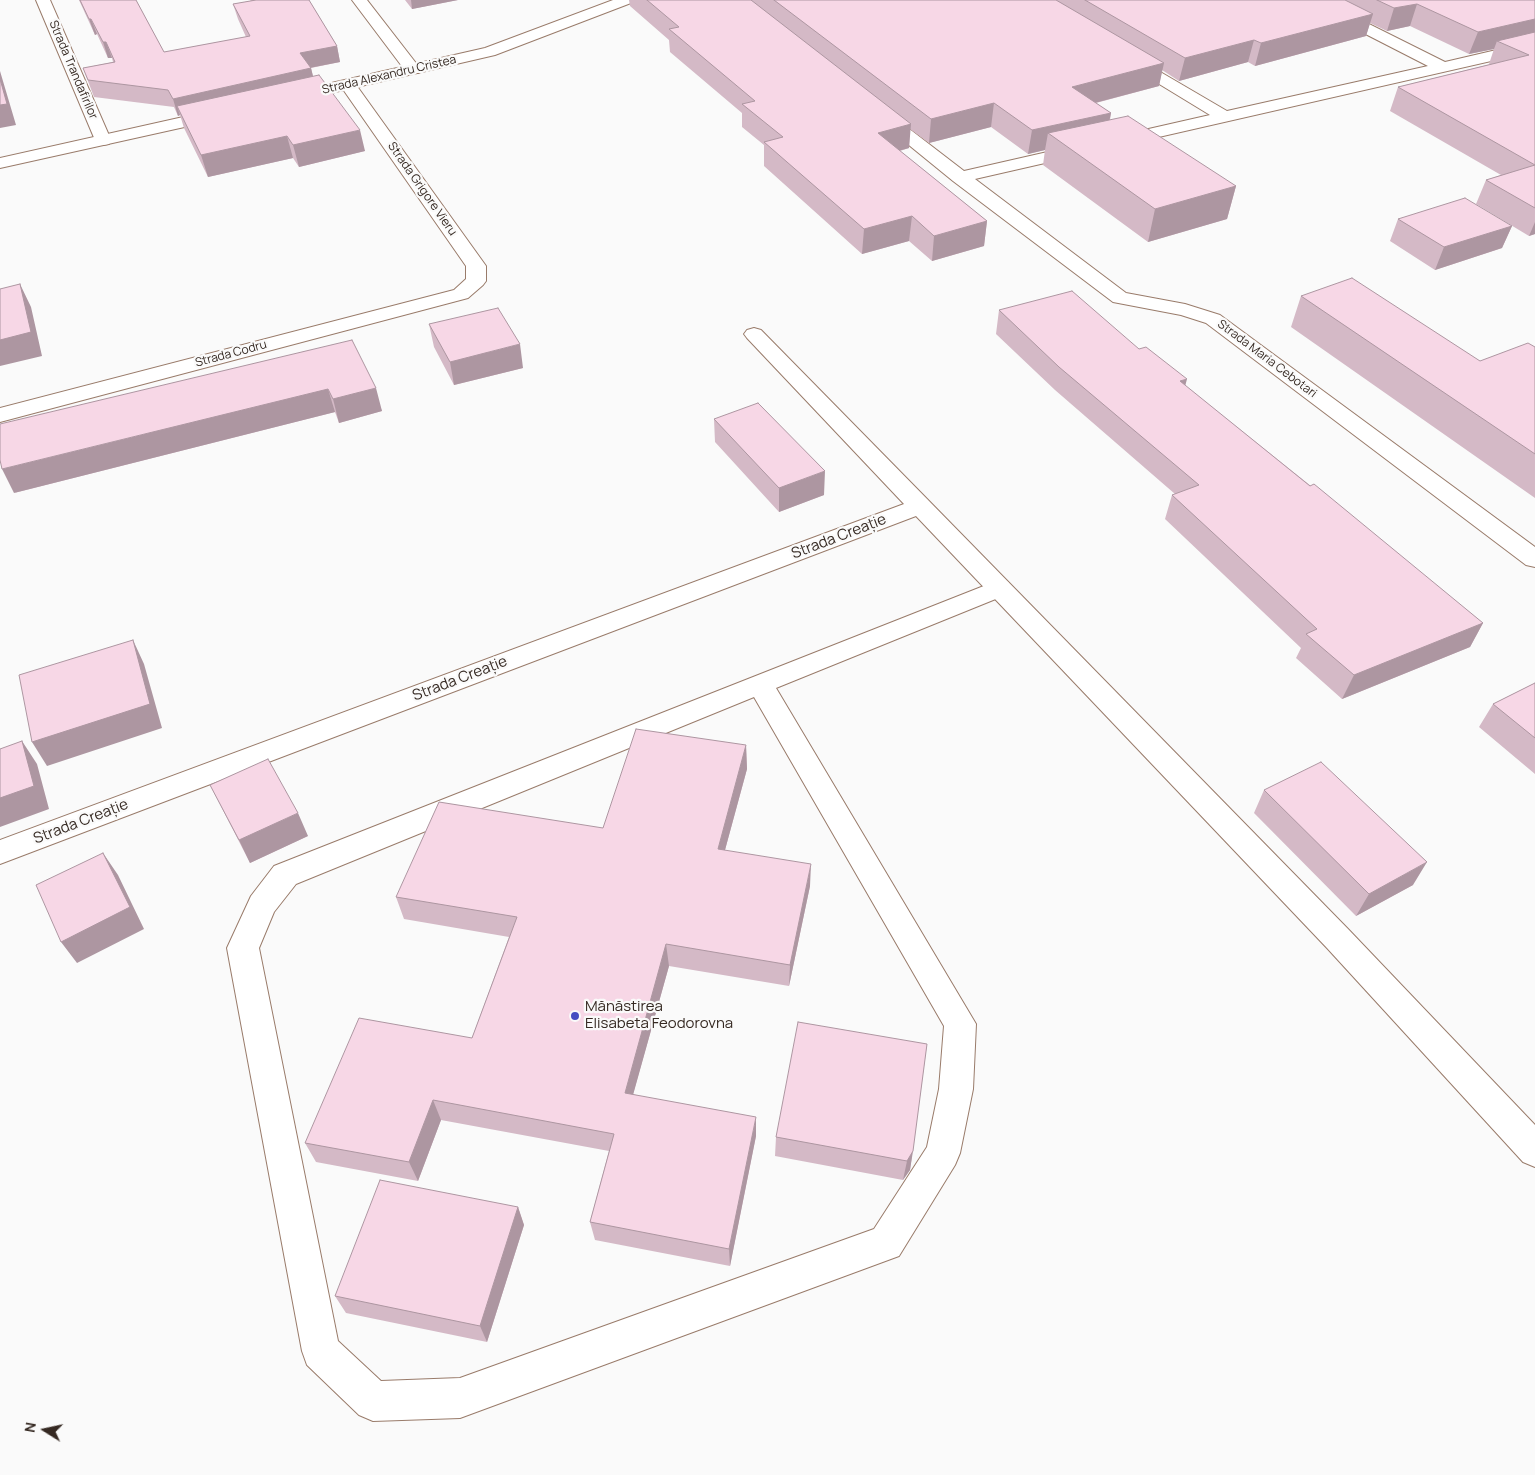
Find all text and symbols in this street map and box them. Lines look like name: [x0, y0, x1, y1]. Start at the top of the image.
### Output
street label: Strada Trandafirilor: [46, 18, 100, 122]
street label: Strada Alexandru Cristea: [321, 53, 457, 97]
street label: Strada Grigore Vieru: [384, 139, 460, 239]
street label: Strada Maria Cebotari: [1215, 317, 1319, 401]
street label: Strada Codru: [194, 338, 268, 370]
street label: Strada Creație: [789, 511, 889, 563]
street label: Strada Creație: [410, 653, 510, 705]
street label: Strada Creație: [31, 796, 131, 848]
place label: Mănăstirea Elisabeta Feodorovna: [585, 998, 733, 1033]
marker: Mănăstirea Elisabeta Feodorovna: [569, 1010, 581, 1022]
north arrow: [20, 1405, 70, 1455]
text: N: [20, 1421, 40, 1434]

